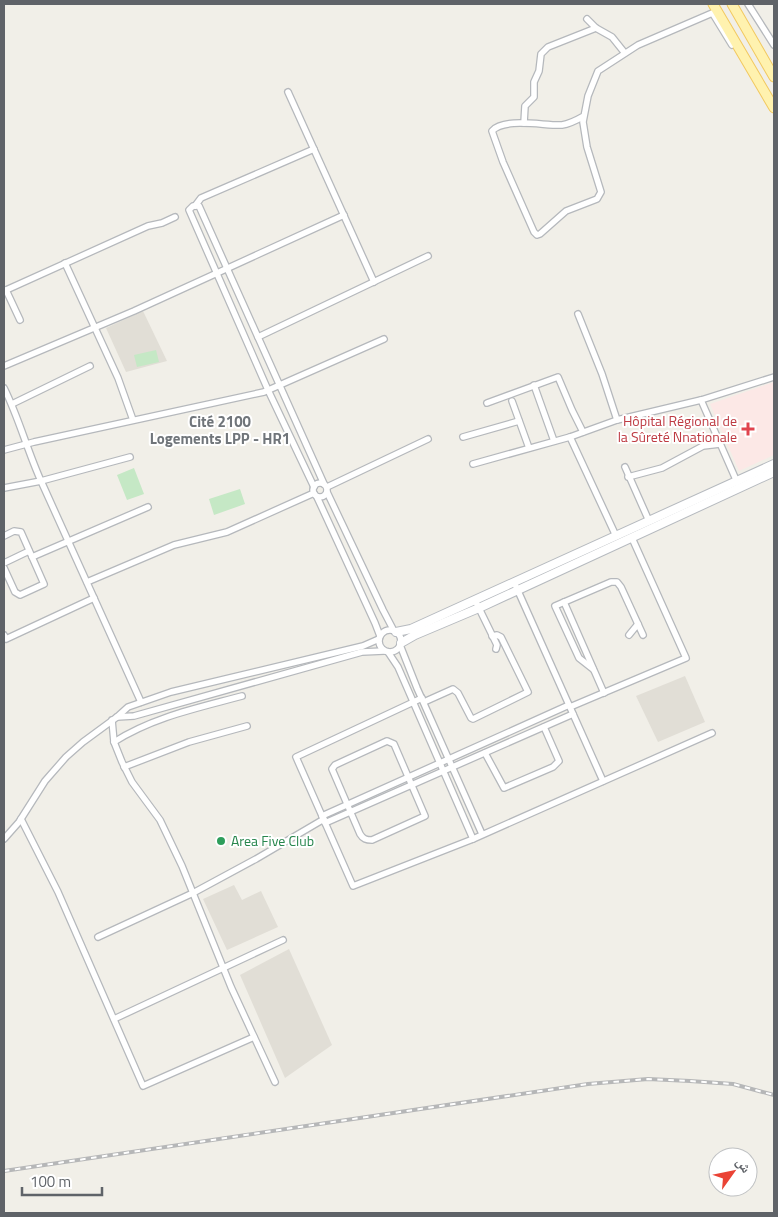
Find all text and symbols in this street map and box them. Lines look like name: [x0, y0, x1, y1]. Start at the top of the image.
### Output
district label: Cité 2100 Logements LPP - HR1: [150, 410, 290, 450]
place label: Hôpital Régional de la Sûreté Nnationale: [618, 410, 737, 447]
marker: Hôpital Régional de la Sûreté Nnationale: [741, 422, 755, 436]
place label: Area Five Club: [231, 830, 314, 851]
marker: Area Five Club: [215, 835, 227, 847]
north arrow: [708, 1147, 758, 1197]
text: ش: [731, 1153, 757, 1177]
scale bar: [22, 1164, 102, 1196]
text: 100 m: [30, 1170, 71, 1193]

